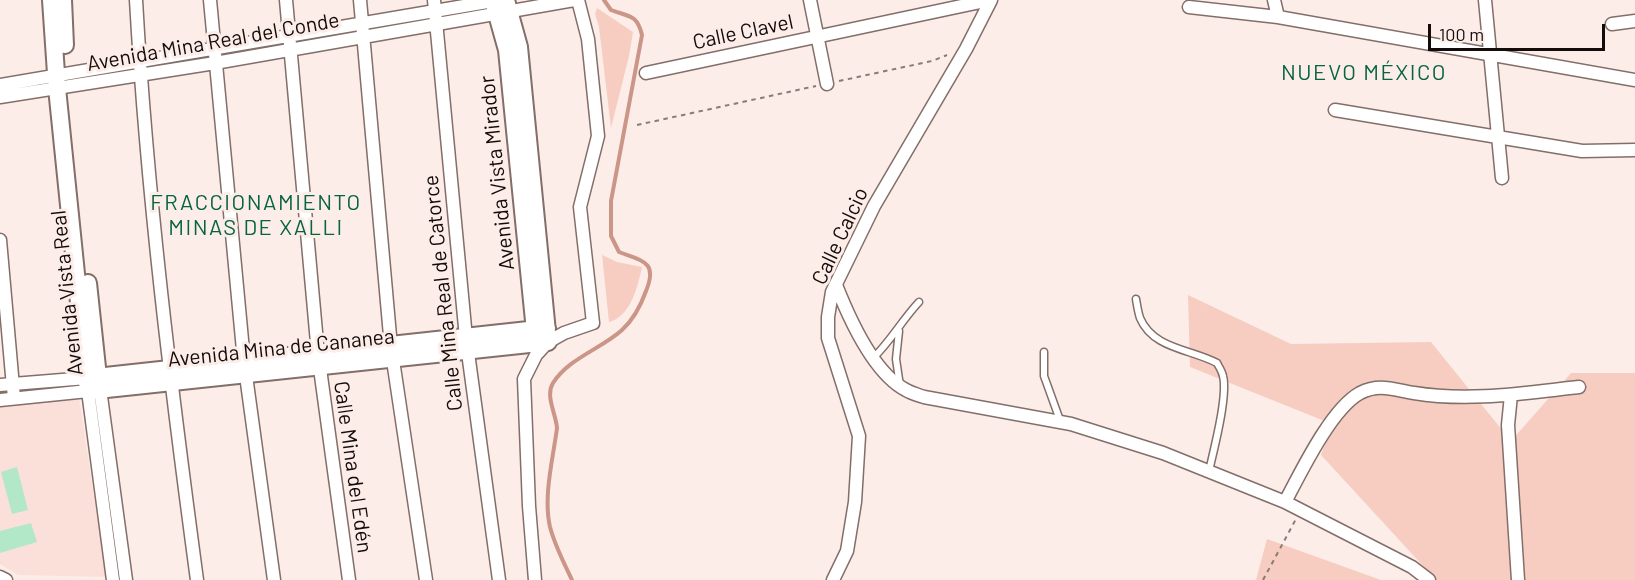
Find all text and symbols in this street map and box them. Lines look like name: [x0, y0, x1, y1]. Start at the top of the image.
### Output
street label: Avenida Mina Real del Conde: [85, 7, 341, 77]
street label: Calle Clavel: [690, 9, 796, 55]
scale bar: [1431, 12, 1608, 50]
text: 100 m: [1439, 23, 1484, 45]
district label: NUEVO MÉXICO: [1281, 60, 1447, 86]
street label: Avenida Vista Mirador: [474, 74, 520, 272]
street label: Calle Mina Real de Catorce: [418, 174, 468, 412]
street label: Calle Calcio: [807, 183, 873, 289]
district label: FRACCIONAMIENTO MINAS DE XALLI: [150, 190, 362, 242]
street label: Avenida Vista Real: [46, 209, 88, 377]
street label: Avenida Mina de Cananea: [166, 324, 396, 372]
street label: Calle Mina del Edén: [328, 379, 378, 555]

